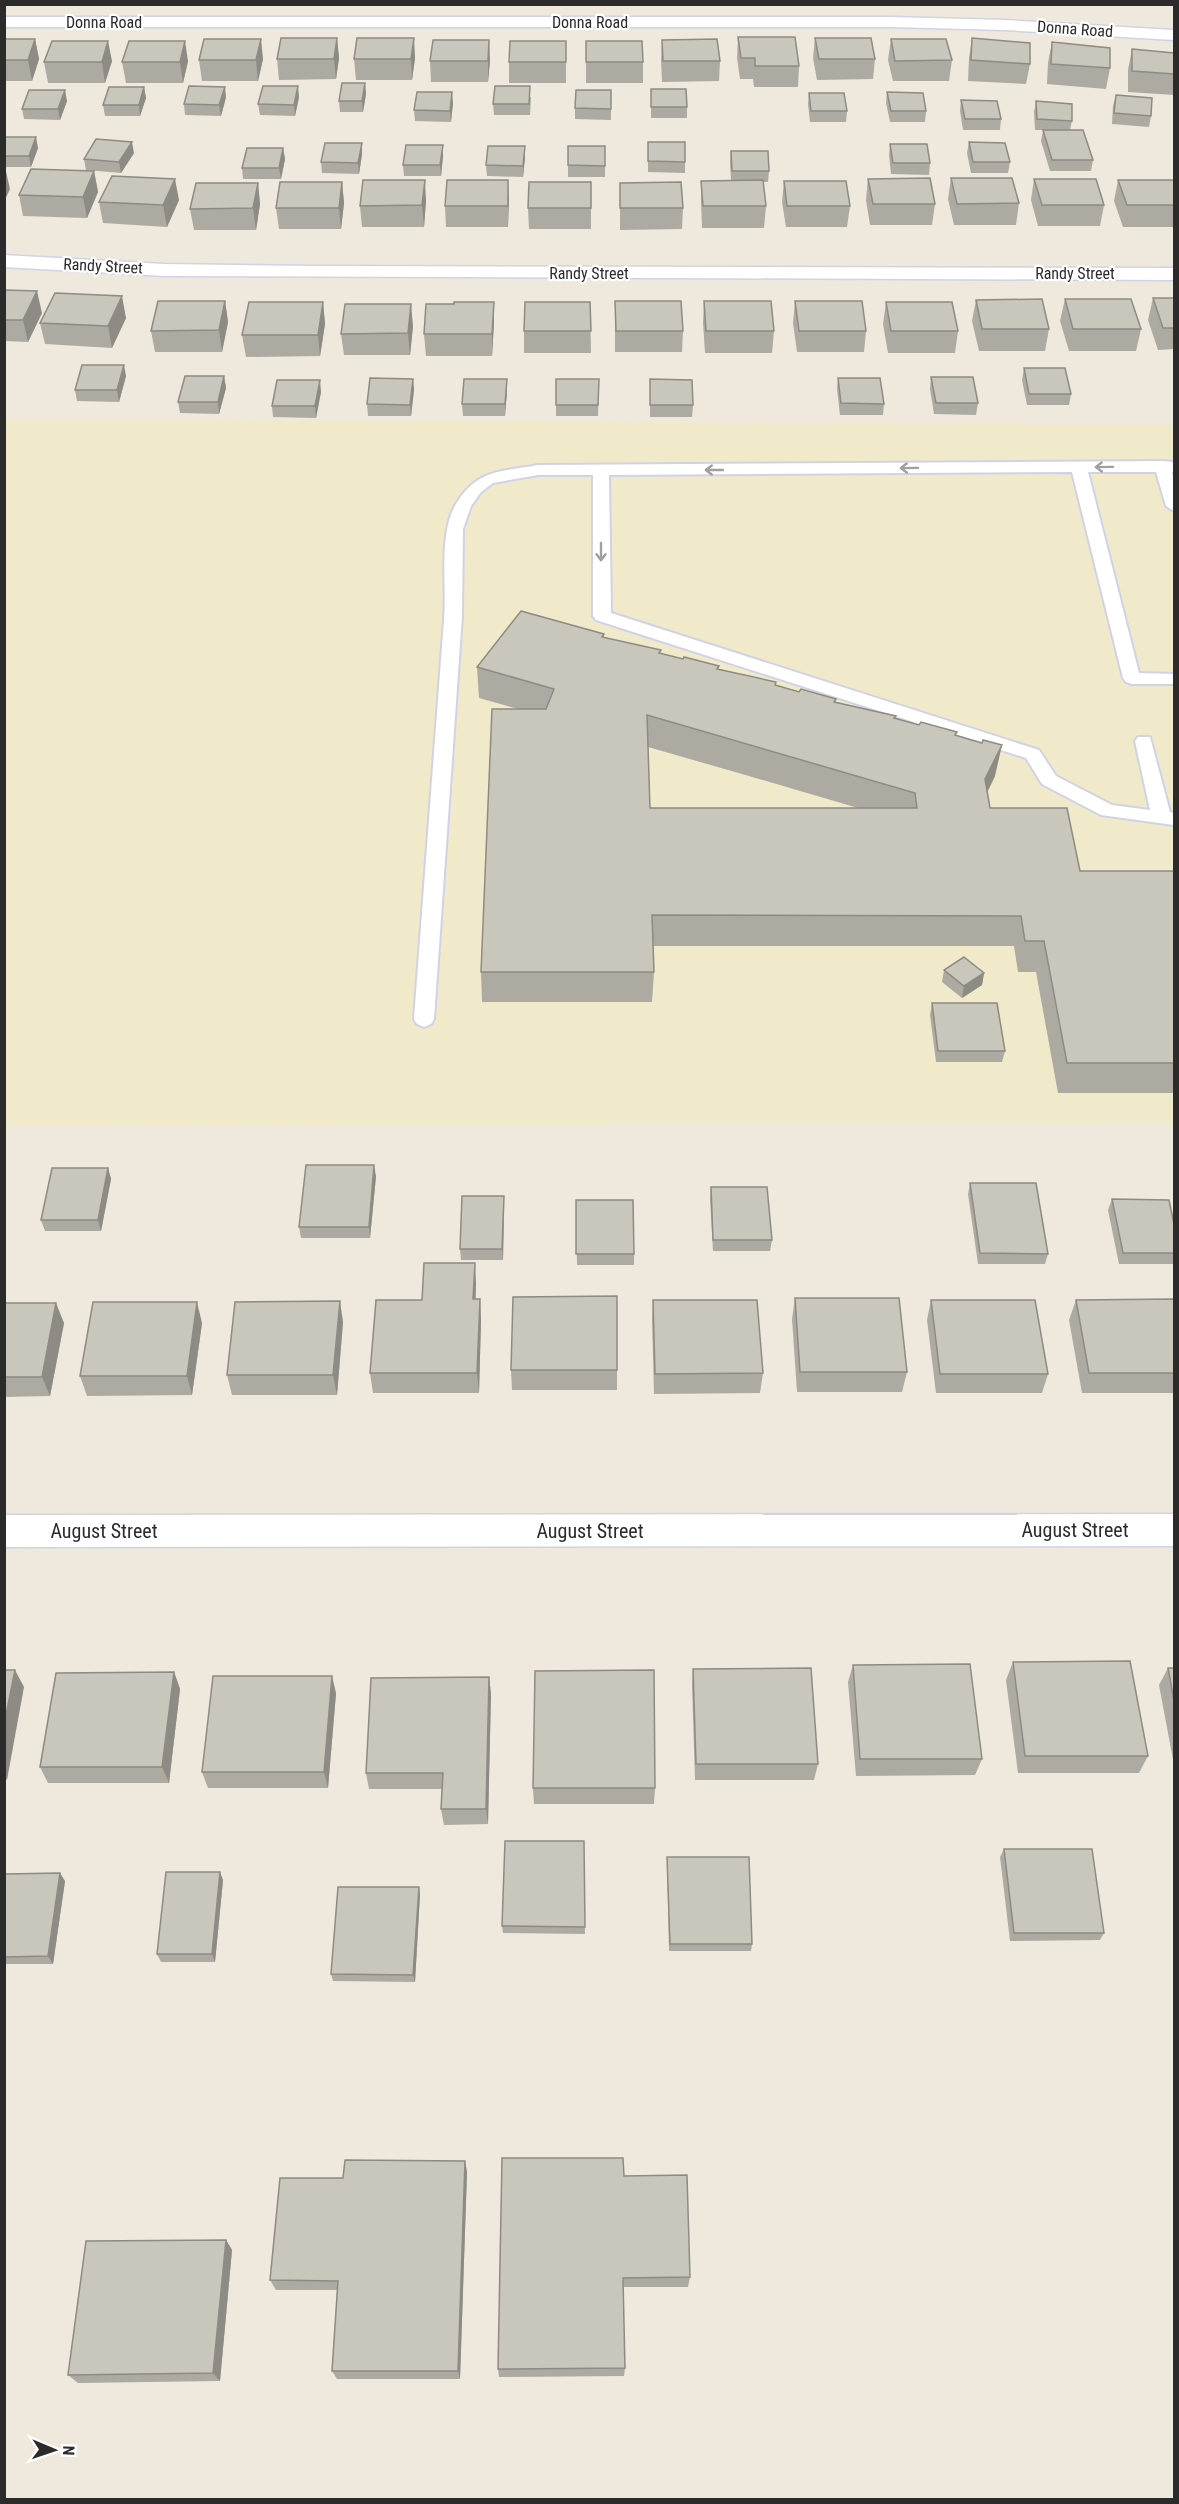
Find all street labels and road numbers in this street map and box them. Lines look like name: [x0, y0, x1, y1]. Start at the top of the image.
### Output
street label: Donna Road: [66, 13, 142, 32]
street label: Donna Road: [552, 13, 628, 32]
street label: Donna Road: [1036, 17, 1114, 41]
street label: Randy Street: [63, 254, 144, 278]
street label: Randy Street: [549, 264, 629, 283]
street label: Randy Street: [1035, 264, 1115, 283]
street label: August Street: [1021, 1518, 1129, 1542]
street label: August Street: [50, 1519, 158, 1543]
street label: August Street: [536, 1519, 644, 1543]

